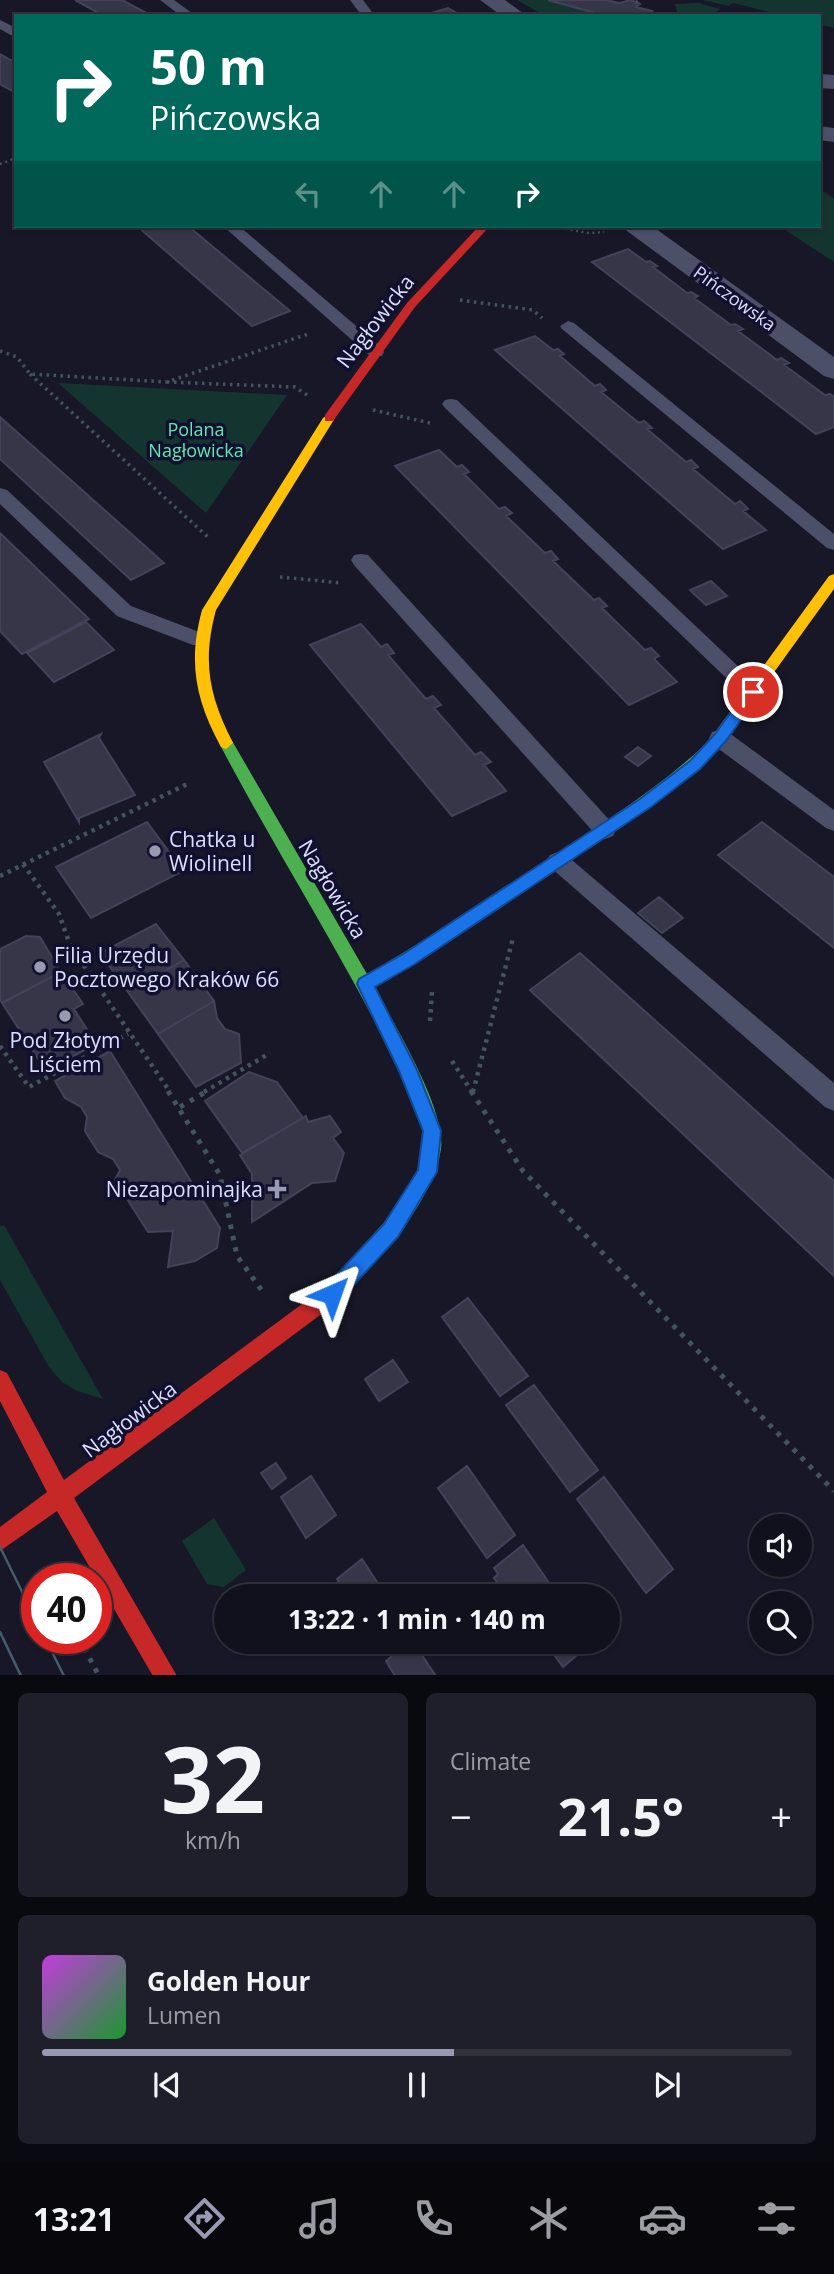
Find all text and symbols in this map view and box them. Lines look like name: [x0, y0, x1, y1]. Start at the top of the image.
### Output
text: 50 m: [150, 33, 267, 99]
icon: right: [35, 42, 126, 133]
text: Pińczowska: [150, 96, 321, 139]
icon: left: [289, 175, 327, 213]
icon: ahead: [362, 175, 400, 213]
icon: ahead: [435, 175, 473, 213]
icon: right: [508, 175, 546, 213]
street label: Pińczowska: [689, 260, 781, 336]
street label: Nagłowicka: [330, 269, 420, 373]
park label: Polana Nagłowicka: [148, 417, 244, 462]
pin: [723, 662, 783, 722]
icon: arrive: [734, 673, 772, 711]
place label: Chatka u Wiolinell: [169, 825, 255, 877]
street label: Nagłowicka: [292, 834, 374, 944]
marker: Chatka u Wiolinell: [147, 843, 163, 859]
place label: Filia Urzędu Pocztowego Kraków 66: [54, 941, 279, 993]
marker: Filia Urzędu Pocztowego Kraków 66: [32, 959, 48, 975]
marker: Pod Złotym Liściem: [57, 1008, 73, 1024]
place label: Pod Złotym Liściem: [10, 1026, 120, 1078]
place label: Niezapominajka: [106, 1175, 263, 1203]
marker: Niezapominajka: [269, 1181, 285, 1197]
position arrow: [295, 1257, 369, 1331]
street label: Nagłowicka: [76, 1374, 182, 1464]
map controls: [749, 1514, 812, 1654]
button: sound: [749, 1514, 812, 1577]
speed limit sign: 40: [21, 1563, 112, 1654]
button: search: [749, 1591, 812, 1654]
text: 13:22 · 1 min · 140 m: [288, 1601, 546, 1637]
text: 32: [161, 1716, 265, 1840]
text: Climate: [450, 1745, 531, 1777]
text: 21.5°: [558, 1780, 684, 1851]
text: −: [450, 1790, 472, 1842]
text: +: [770, 1790, 792, 1842]
text: km/h: [185, 1824, 241, 1856]
text: Golden Hour: [147, 1963, 310, 1999]
text: Lumen: [147, 1999, 221, 2031]
icon: previous: [148, 2066, 186, 2104]
icon: pause: [398, 2066, 436, 2104]
icon: next: [648, 2066, 686, 2104]
icon: directions: [180, 2194, 229, 2243]
icon: music: [295, 2194, 344, 2243]
icon: phone: [409, 2194, 458, 2243]
icon: climate: [524, 2194, 573, 2243]
icon: car: [638, 2194, 687, 2243]
icon: filters: [752, 2194, 801, 2243]
text: 13:21: [33, 2197, 115, 2240]

